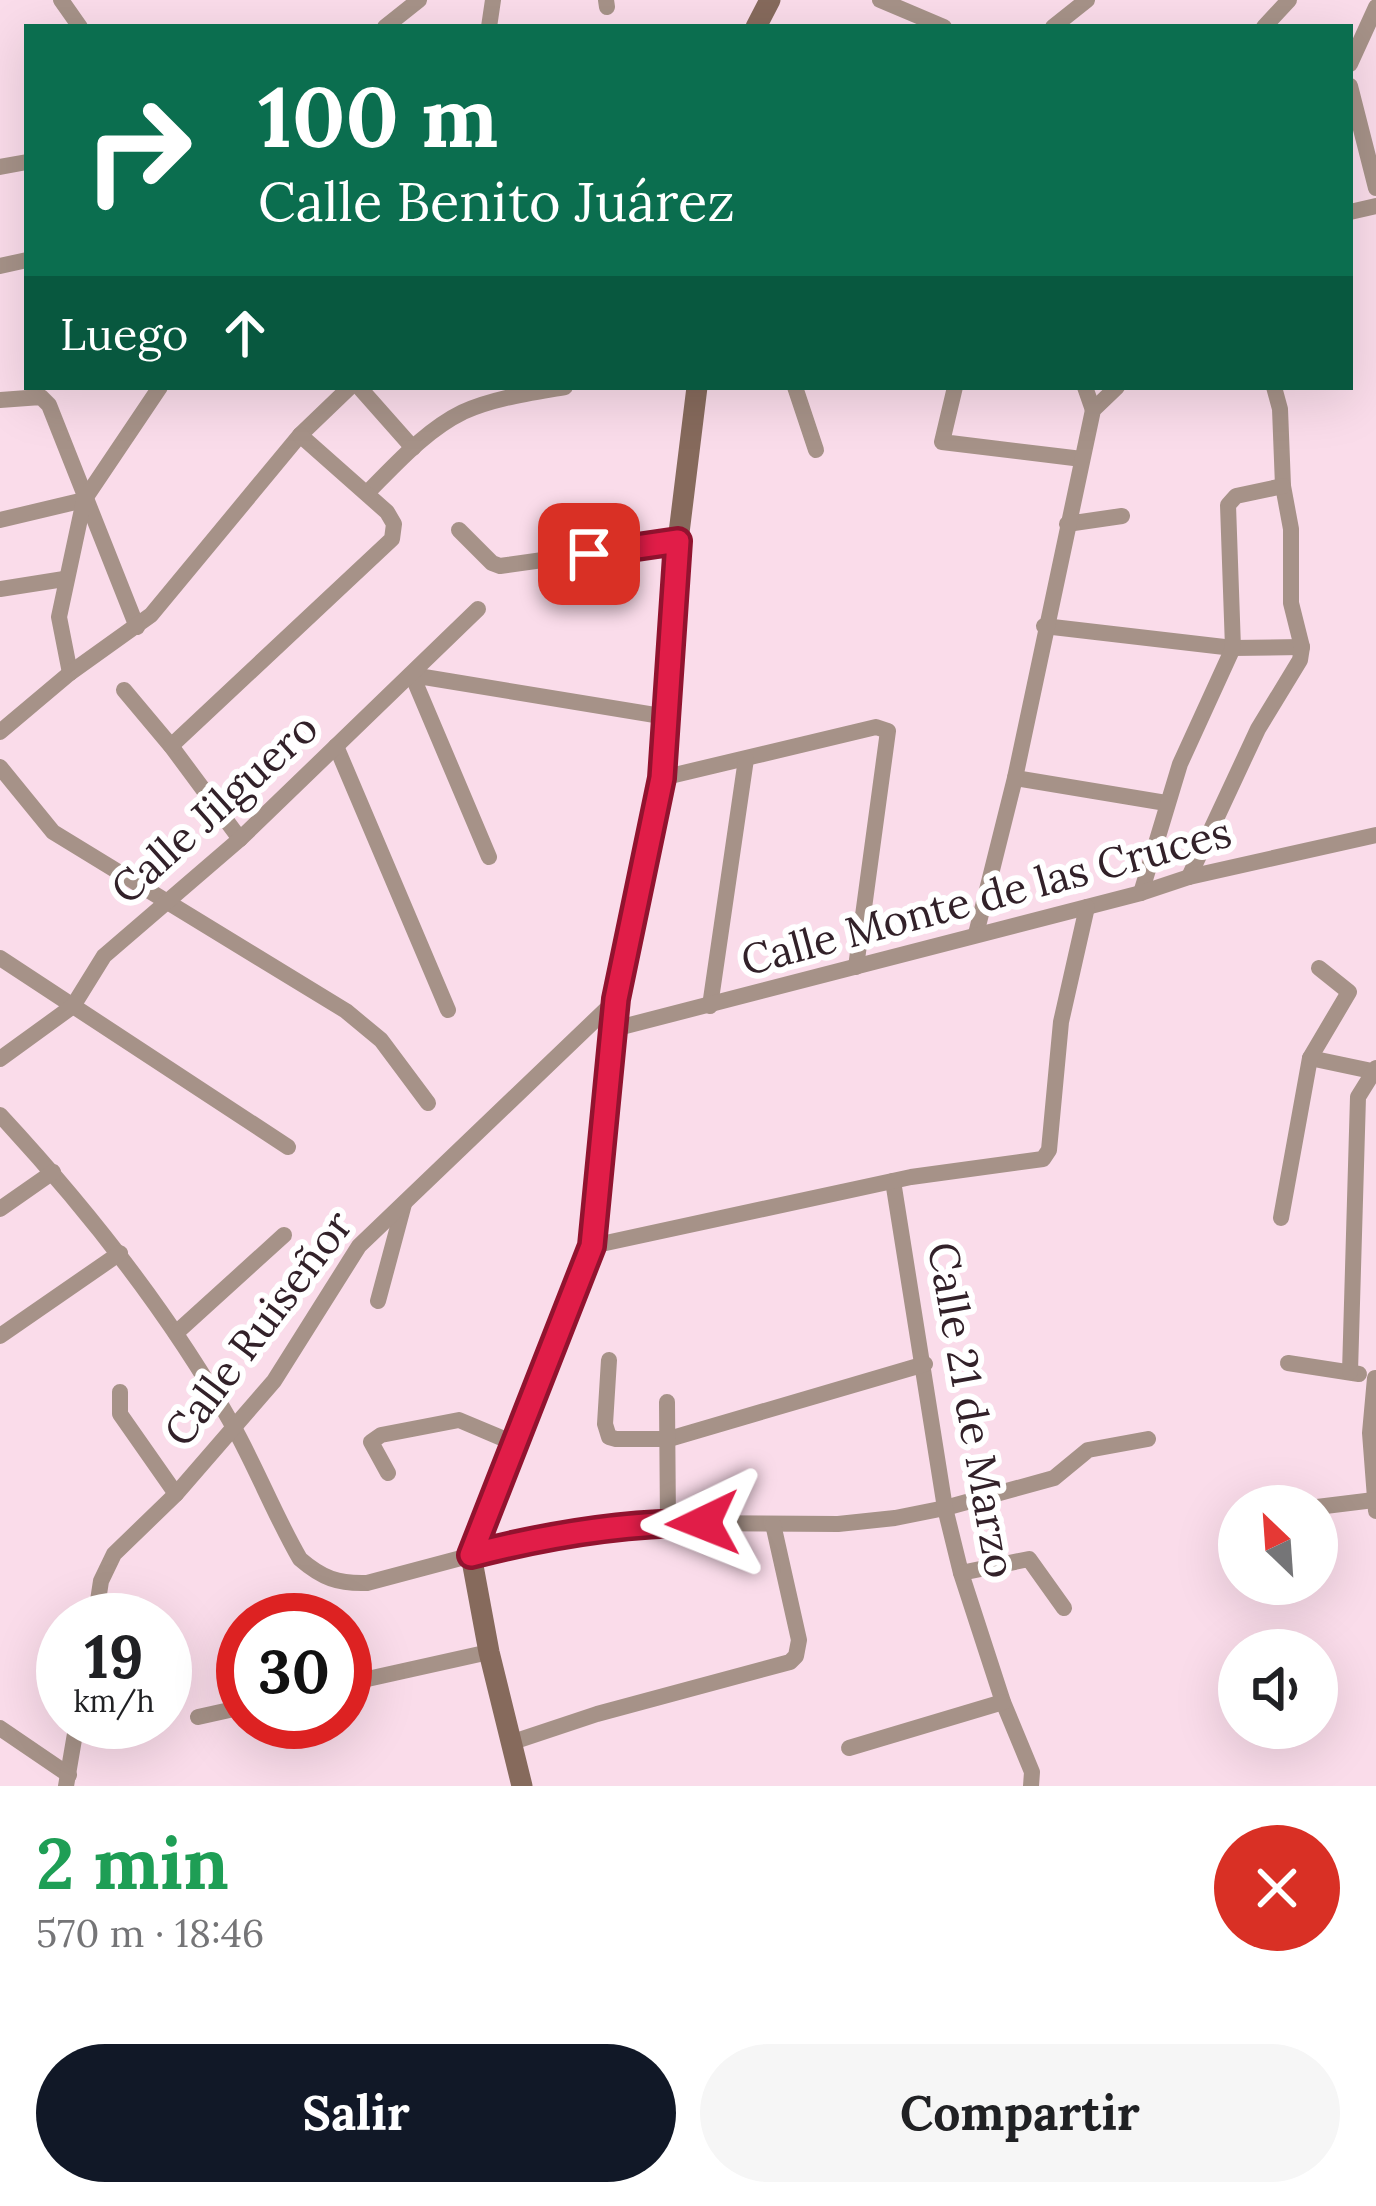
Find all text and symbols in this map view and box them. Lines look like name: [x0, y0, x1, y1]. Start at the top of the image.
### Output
text: 100 m: [258, 62, 498, 170]
icon: right: [60, 72, 216, 228]
text: Calle Benito Juárez: [258, 167, 735, 236]
icon: ahead: [212, 300, 278, 366]
text: Luego: [60, 305, 188, 362]
pin: [538, 503, 640, 605]
icon: arrive: [556, 521, 622, 587]
street label: Calle Jilguero: [99, 701, 329, 915]
street label: Calle Monte de las Cruces: [735, 805, 1237, 987]
street label: Calle Ruiseñor: [152, 1199, 364, 1457]
street label: Calle 21 de Marzo: [916, 1238, 1028, 1582]
position arrow: [640, 1460, 766, 1586]
north arrow: [1218, 1485, 1338, 1605]
map controls: [1218, 1485, 1338, 1749]
speed limit sign: 30: [216, 1593, 372, 1749]
text: 19: [85, 1618, 143, 1694]
button: sound: [1218, 1629, 1338, 1749]
text: km/h: [73, 1682, 155, 1720]
text: 2 min: [36, 1817, 229, 1909]
button: close: [1214, 1825, 1340, 1951]
text: 570 m · 18:46: [36, 1908, 264, 1958]
button: Salir: [36, 2044, 676, 2182]
button: Compartir: [700, 2044, 1340, 2182]

